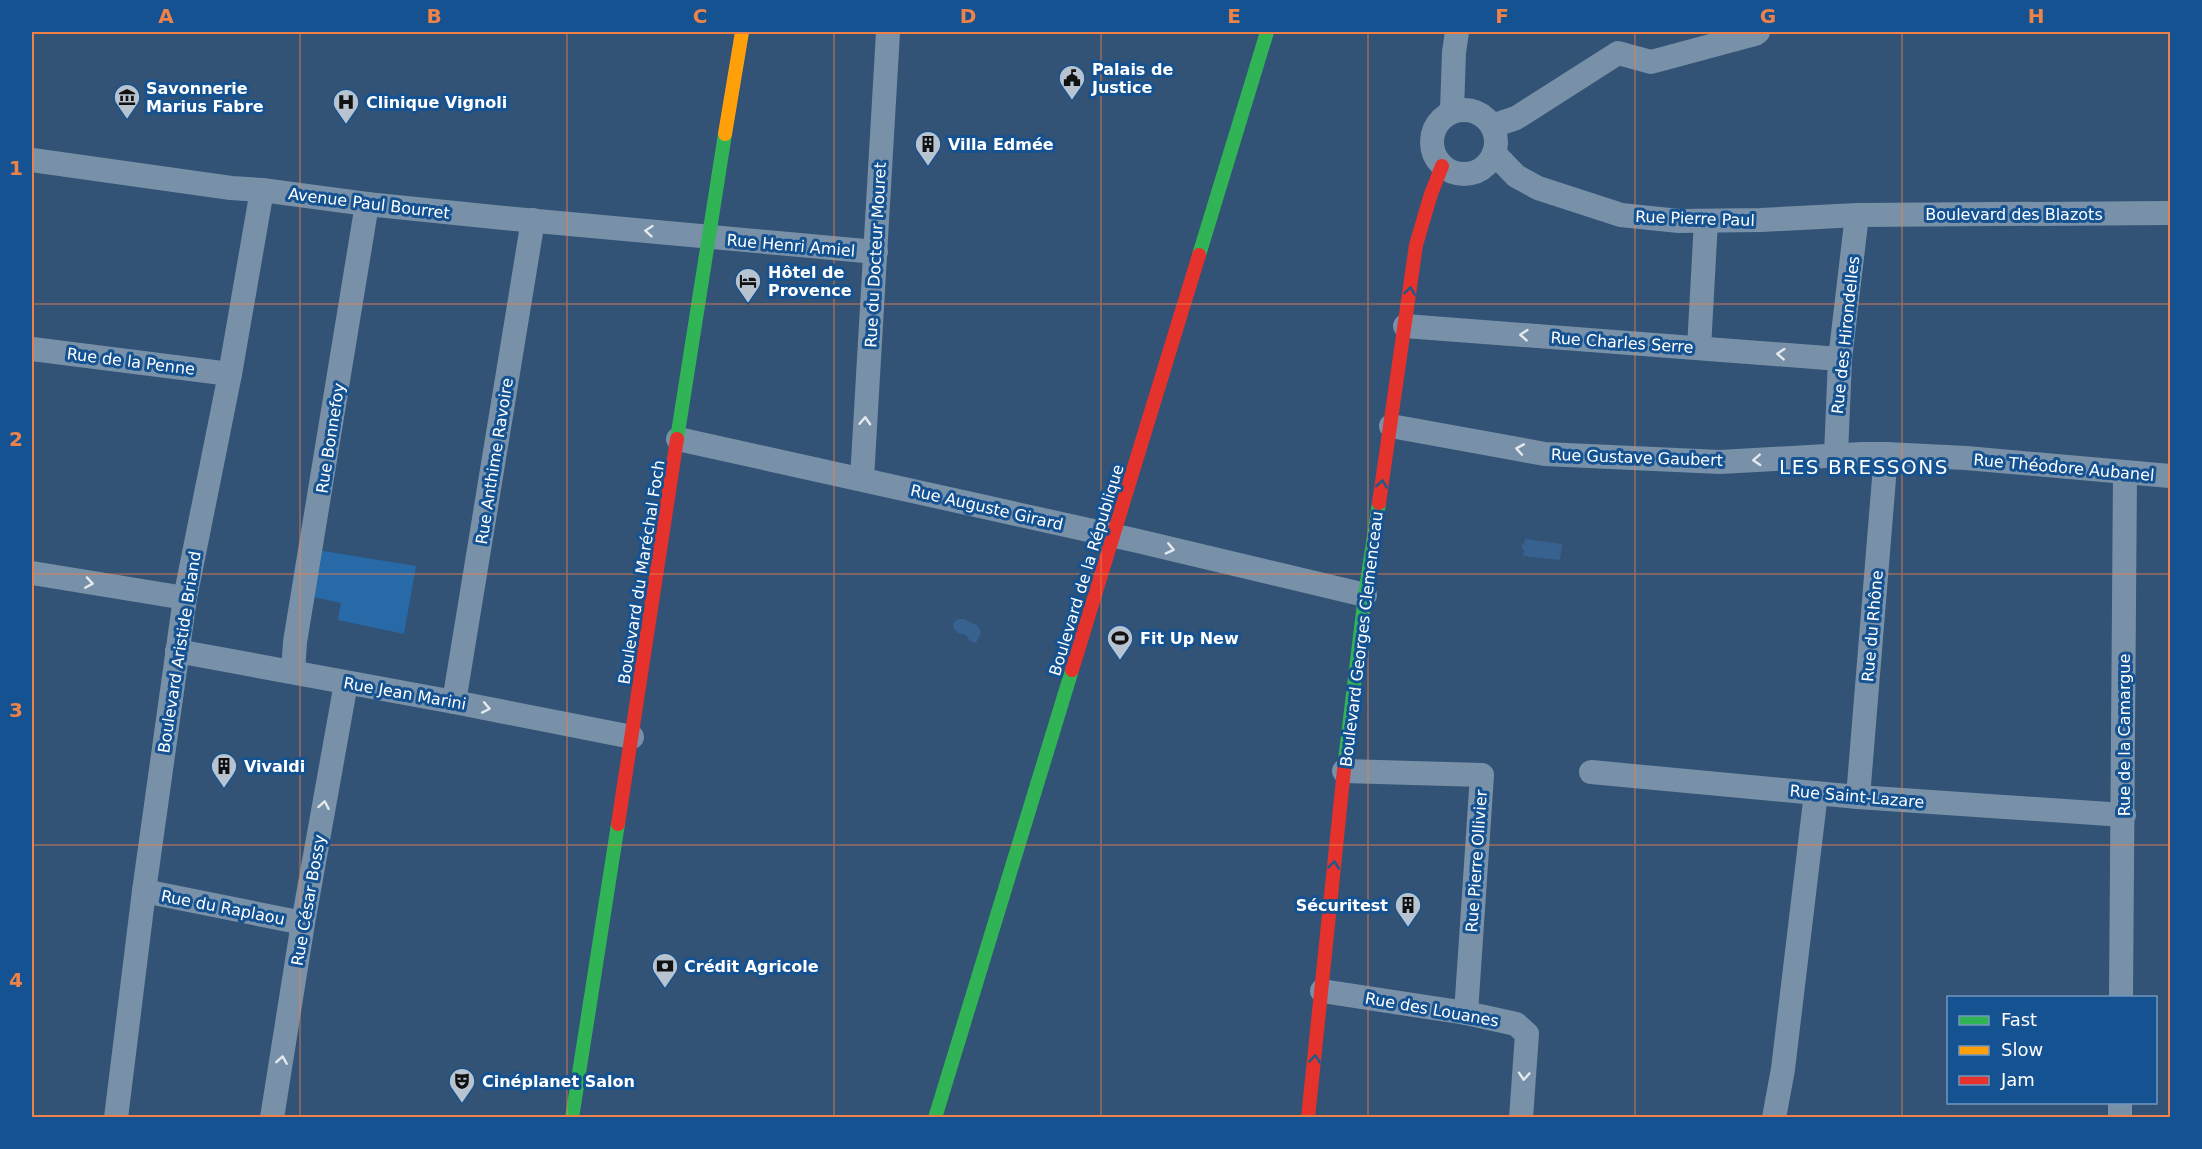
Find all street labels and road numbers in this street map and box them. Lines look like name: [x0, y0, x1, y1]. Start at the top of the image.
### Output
street label: Rue du Docteur Mouret: [861, 162, 890, 348]
street label: Avenue Paul Bourret: [287, 184, 451, 223]
street label: Boulevard des Blazots: [1925, 205, 2103, 224]
street label: Rue Pierre Paul: [1635, 207, 1755, 230]
street label: Rue Henri Amiel: [726, 230, 856, 261]
street label: Rue des Hirondelles: [1828, 255, 1863, 415]
street label: Rue Charles Serre: [1550, 328, 1694, 357]
street label: Rue de la Penne: [66, 344, 196, 379]
street label: Rue Anthime Ravoire: [472, 376, 517, 546]
street label: Rue Bonnefoy: [312, 382, 349, 495]
street label: Rue Gustave Gaubert: [1551, 445, 1723, 470]
street label: Rue Théodore Aubanel: [1973, 450, 2155, 485]
street label: Boulevard du Maréchal Foch: [614, 459, 669, 686]
street label: Boulevard de la République: [1045, 462, 1128, 678]
street label: Rue Auguste Girard: [909, 481, 1065, 534]
street label: Boulevard Georges Clemenceau: [1336, 510, 1387, 768]
street label: Boulevard Aristide Briand: [154, 550, 205, 754]
street label: Rue du Rhône: [1858, 569, 1887, 683]
street label: Rue de la Camargue: [2115, 654, 2134, 816]
street label: Rue Jean Marini: [342, 673, 468, 714]
street label: Rue Saint-Lazare: [1789, 781, 1925, 812]
street label: Rue Pierre Ollivier: [1462, 789, 1491, 933]
street label: Rue César Bossy: [288, 833, 329, 967]
street label: Rue du Raplaou: [159, 886, 286, 929]
street label: Rue des Louanes: [1364, 988, 1500, 1031]

